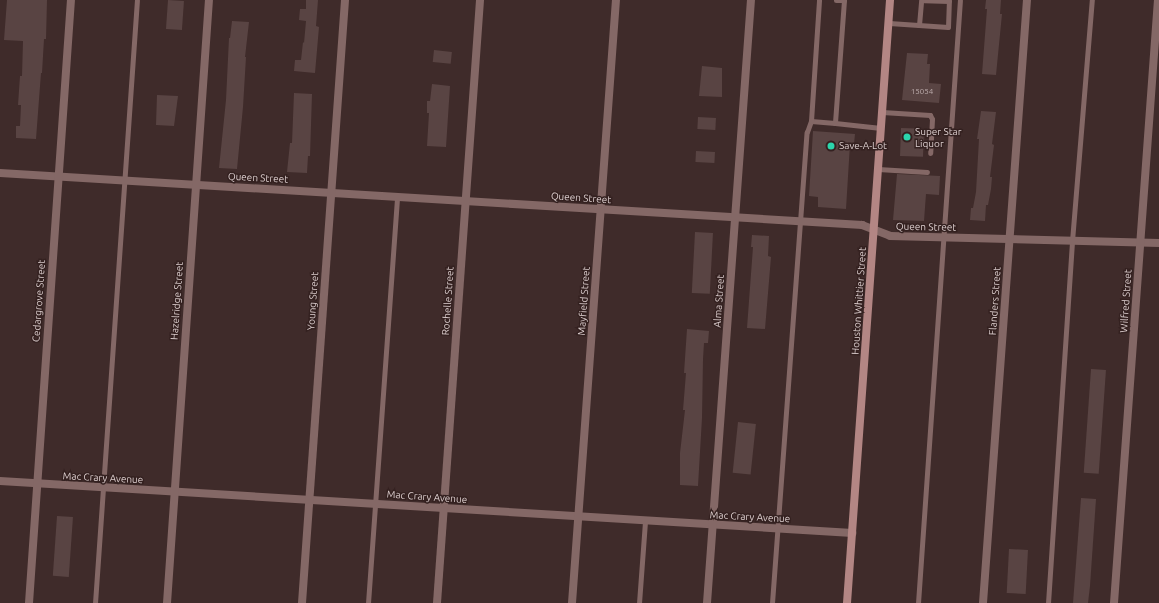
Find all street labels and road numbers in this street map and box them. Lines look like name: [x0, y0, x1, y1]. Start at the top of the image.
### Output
street label: Queen Street: [228, 170, 288, 186]
street label: Queen Street: [550, 190, 612, 206]
street label: Queen Street: [896, 220, 956, 234]
street label: Houston Whittier Street: [849, 247, 869, 355]
street label: Cedargrove Street: [30, 260, 48, 342]
street label: Hazelridge Street: [168, 262, 186, 340]
street label: Rochelle Street: [440, 266, 456, 336]
street label: Mayfield Street: [576, 266, 592, 336]
street label: Flanders Street: [987, 266, 1003, 336]
street label: Wilfred Street: [1118, 269, 1134, 333]
street label: Young Street: [305, 271, 321, 331]
street label: Alma Street: [711, 274, 727, 328]
street label: Mac Crary Avenue: [62, 470, 144, 486]
street label: Mac Crary Avenue: [386, 488, 468, 506]
street label: Mac Crary Avenue: [709, 509, 791, 525]

